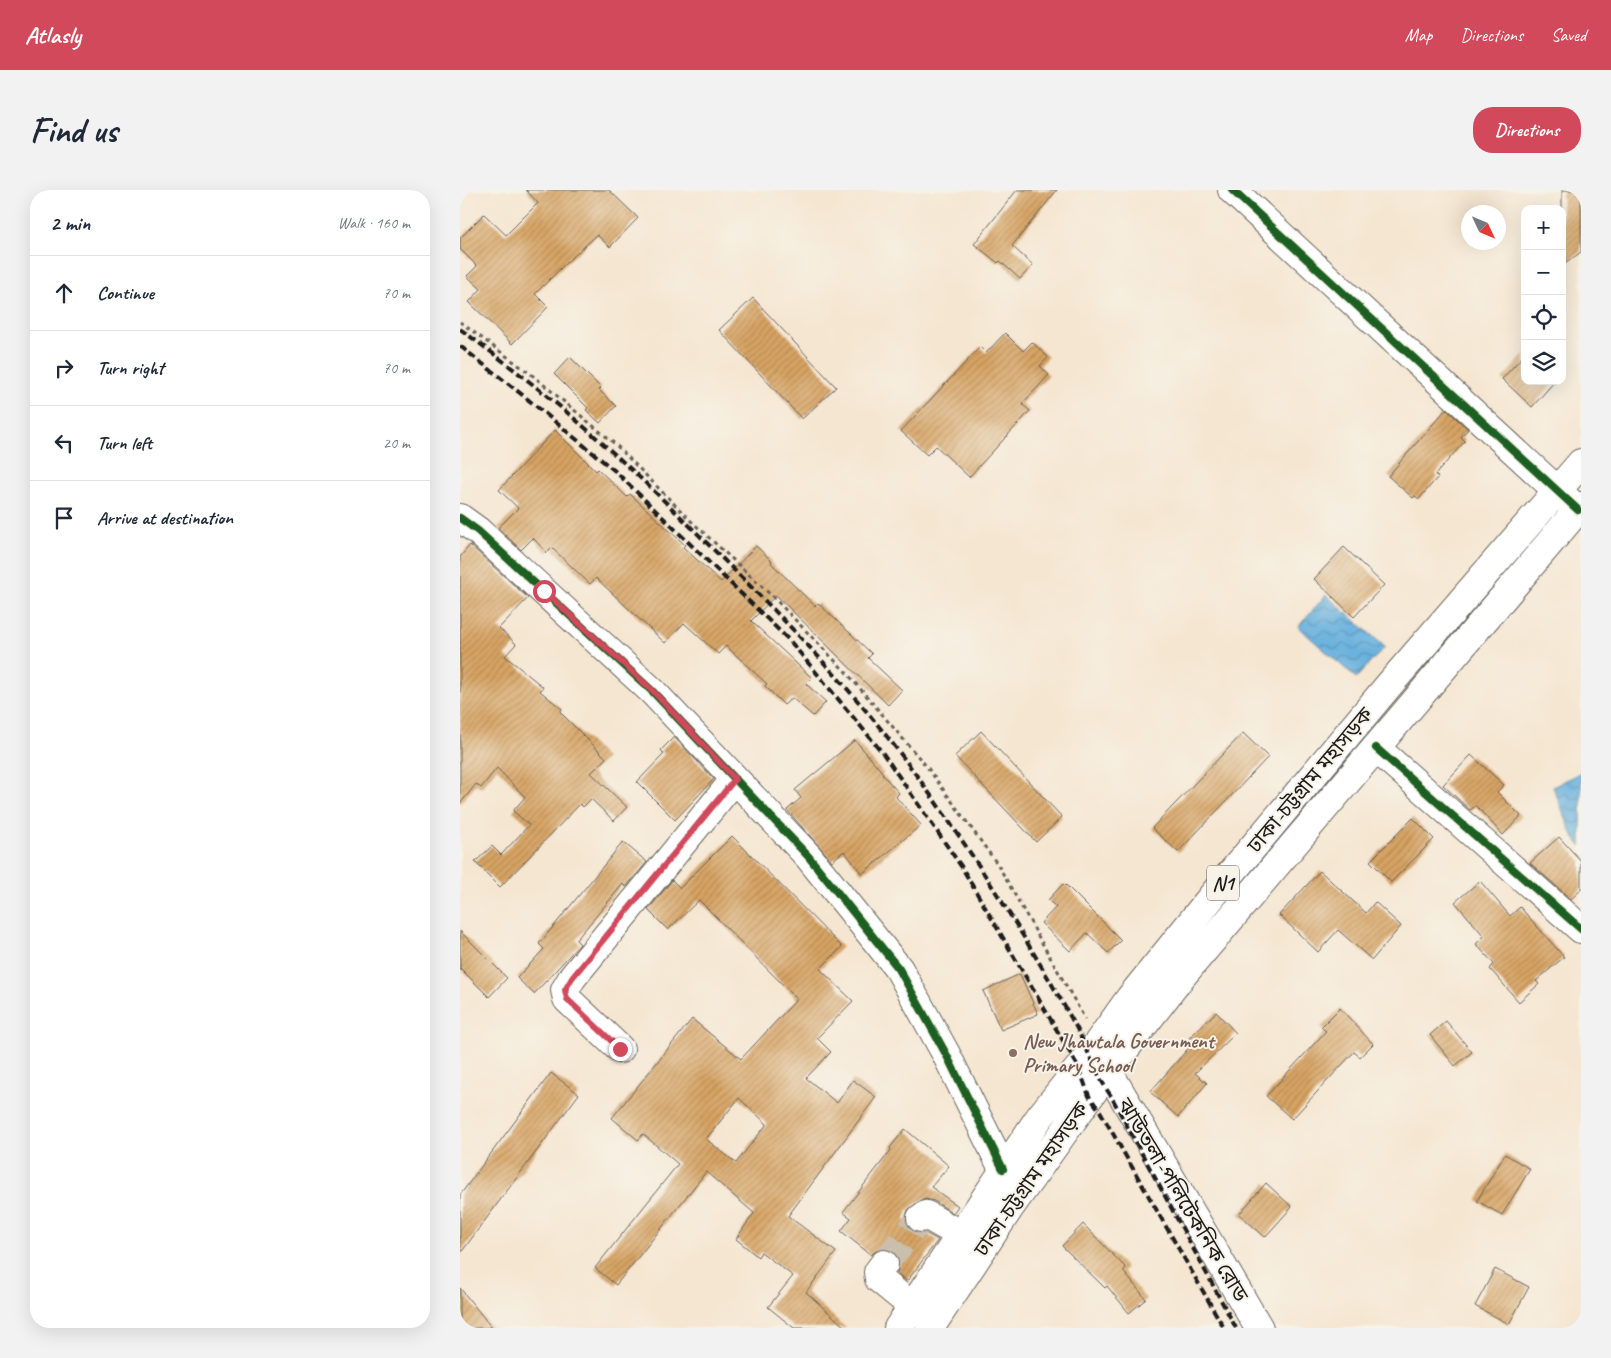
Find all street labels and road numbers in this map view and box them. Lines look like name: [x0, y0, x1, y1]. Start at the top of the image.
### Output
street label: ঢাকা-চট্টগ্রাম মহাসড়ক: [1241, 701, 1379, 859]
road number: N1: [1207, 866, 1239, 900]
street label: ঝাউতলা-পলিটেকনিক রোড: [1111, 1093, 1255, 1307]
street label: ঢাকা-চট্টগ্রাম মহাসড়ক: [967, 1096, 1095, 1262]

